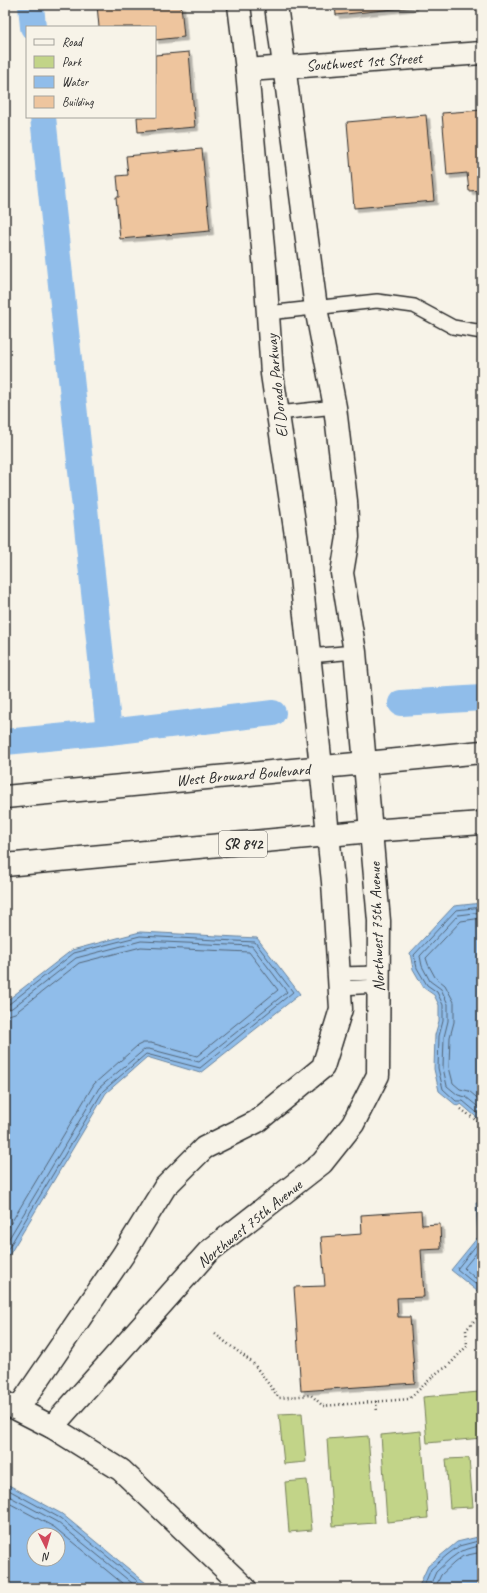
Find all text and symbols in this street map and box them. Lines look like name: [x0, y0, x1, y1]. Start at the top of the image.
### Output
legend: [26, 26, 156, 118]
text: Road: [62, 34, 84, 50]
street label: Southwest 1st Street: [305, 48, 424, 76]
text: Park: [62, 54, 83, 70]
text: Water: [62, 74, 90, 90]
text: Building: [62, 94, 94, 110]
street label: El Dorado Parkway: [261, 332, 292, 438]
street label: West Broward Boulevard: [175, 759, 313, 791]
road number: SR 842: [219, 831, 267, 857]
street label: Northwest 75th Avenue: [365, 860, 389, 992]
street label: Northwest 75th Avenue: [193, 1174, 308, 1272]
north arrow: [26, 1527, 66, 1567]
text: N: [41, 1550, 51, 1564]

